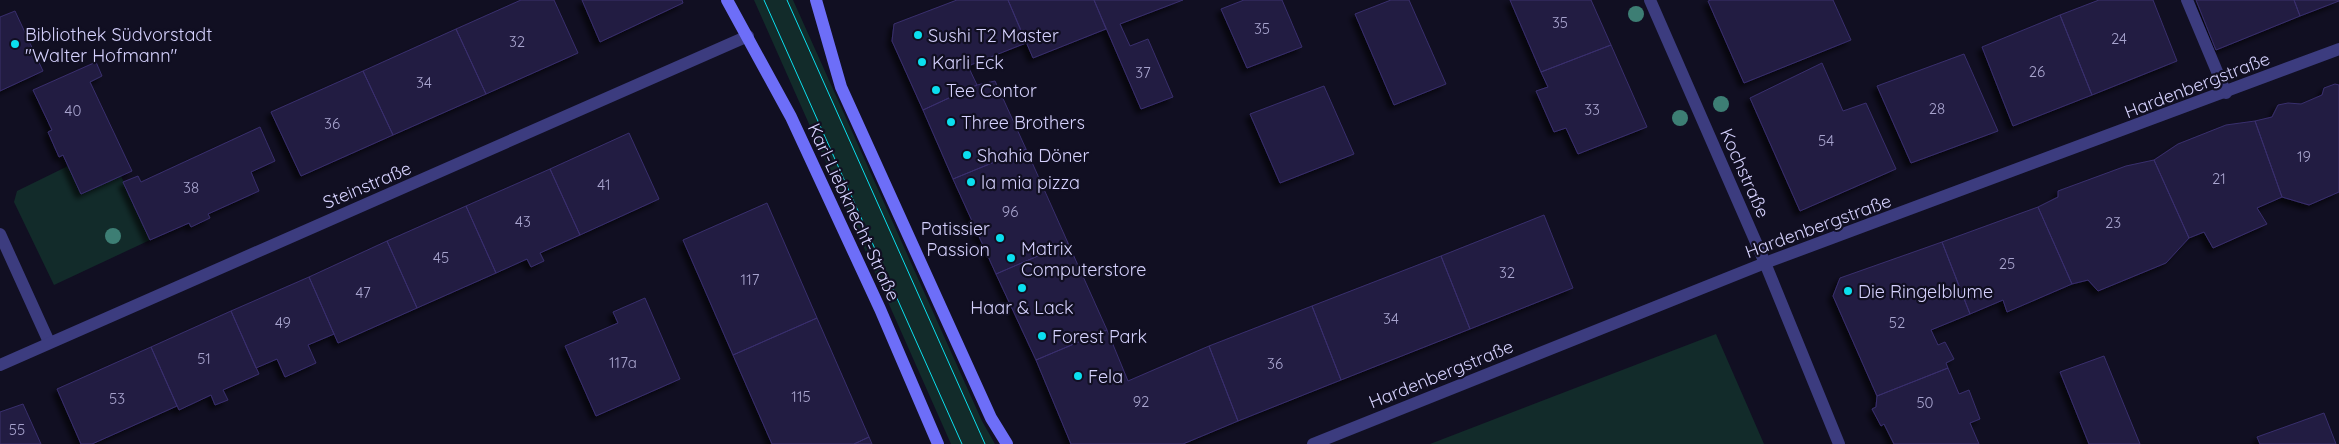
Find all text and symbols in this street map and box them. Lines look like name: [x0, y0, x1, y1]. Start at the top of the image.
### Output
house number: 35: [1552, 13, 1568, 32]
house number: 35: [1254, 19, 1270, 38]
place label: Bibliothek Südvorstadt "Walter Hofmann": [25, 23, 212, 67]
place label: Sushi T2 Master: [928, 24, 1059, 47]
marker: Sushi T2 Master: [912, 29, 924, 41]
house number: 24: [2111, 29, 2127, 48]
house number: 32: [509, 32, 525, 51]
marker: Bibliothek Südvorstadt "Walter Hofmann": [9, 38, 21, 50]
street label: Hardenbergstraße: [2121, 47, 2273, 123]
place label: Karli Eck: [932, 51, 1004, 74]
marker: Karli Eck: [916, 56, 928, 68]
house number: 26: [2029, 62, 2045, 81]
house number: 37: [1135, 63, 1151, 82]
house number: 34: [416, 73, 432, 92]
place label: Tee Contor: [946, 79, 1037, 102]
marker: Tee Contor: [930, 84, 942, 96]
house number: 28: [1929, 99, 1945, 118]
house number: 33: [1584, 100, 1600, 119]
house number: 40: [65, 101, 81, 120]
place label: Three Brothers: [961, 111, 1085, 134]
house number: 36: [324, 114, 340, 133]
marker: Three Brothers: [945, 116, 957, 128]
street label: Karl-Liebknecht-Straße: [803, 119, 905, 305]
street label: Kochstraße: [1715, 125, 1775, 221]
house number: 54: [1818, 131, 1834, 150]
place label: Shahia Döner: [977, 144, 1090, 167]
house number: 19: [2297, 147, 2311, 166]
marker: Shahia Döner: [961, 149, 973, 161]
street label: Steinstraße: [319, 156, 415, 214]
house number: 21: [2212, 169, 2226, 188]
place label: la mia pizza: [981, 171, 1080, 194]
house number: 41: [597, 175, 611, 194]
marker: la mia pizza: [965, 176, 977, 188]
house number: 38: [183, 178, 199, 197]
street label: Hardenbergstraße: [1742, 189, 1894, 263]
house number: 96: [1002, 202, 1018, 221]
house number: 43: [515, 212, 531, 231]
house number: 23: [2105, 213, 2121, 232]
place label: Patissier Passion: [921, 217, 990, 261]
marker: Patissier Passion: [994, 232, 1006, 244]
place label: Matrix Computerstore: [1021, 237, 1146, 281]
house number: 45: [433, 248, 449, 267]
marker: Matrix Computerstore: [1005, 252, 1017, 264]
house number: 25: [1999, 254, 2015, 273]
house number: 32: [1499, 263, 1515, 282]
house number: 117: [741, 270, 760, 289]
place label: Die Ringelblume: [1858, 280, 1993, 303]
marker: Haar & Lack: [1016, 282, 1028, 294]
house number: 47: [355, 283, 371, 302]
marker: Die Ringelblume: [1842, 285, 1854, 297]
place label: Haar & Lack: [970, 296, 1074, 319]
house number: 34: [1383, 309, 1399, 328]
house number: 49: [275, 313, 291, 332]
house number: 52: [1889, 313, 1905, 332]
place label: Forest Park: [1052, 325, 1147, 348]
marker: Forest Park: [1036, 330, 1048, 342]
street label: Hardenbergstraße: [1365, 335, 1517, 413]
house number: 51: [197, 349, 211, 368]
house number: 117a: [609, 353, 637, 372]
house number: 36: [1267, 354, 1283, 373]
place label: Fela: [1088, 365, 1123, 388]
marker: Fela: [1072, 370, 1084, 382]
house number: 115: [791, 387, 811, 406]
house number: 53: [109, 389, 125, 408]
house number: 92: [1133, 392, 1149, 411]
house number: 50: [1916, 393, 1934, 412]
house number: 55: [9, 420, 25, 439]

